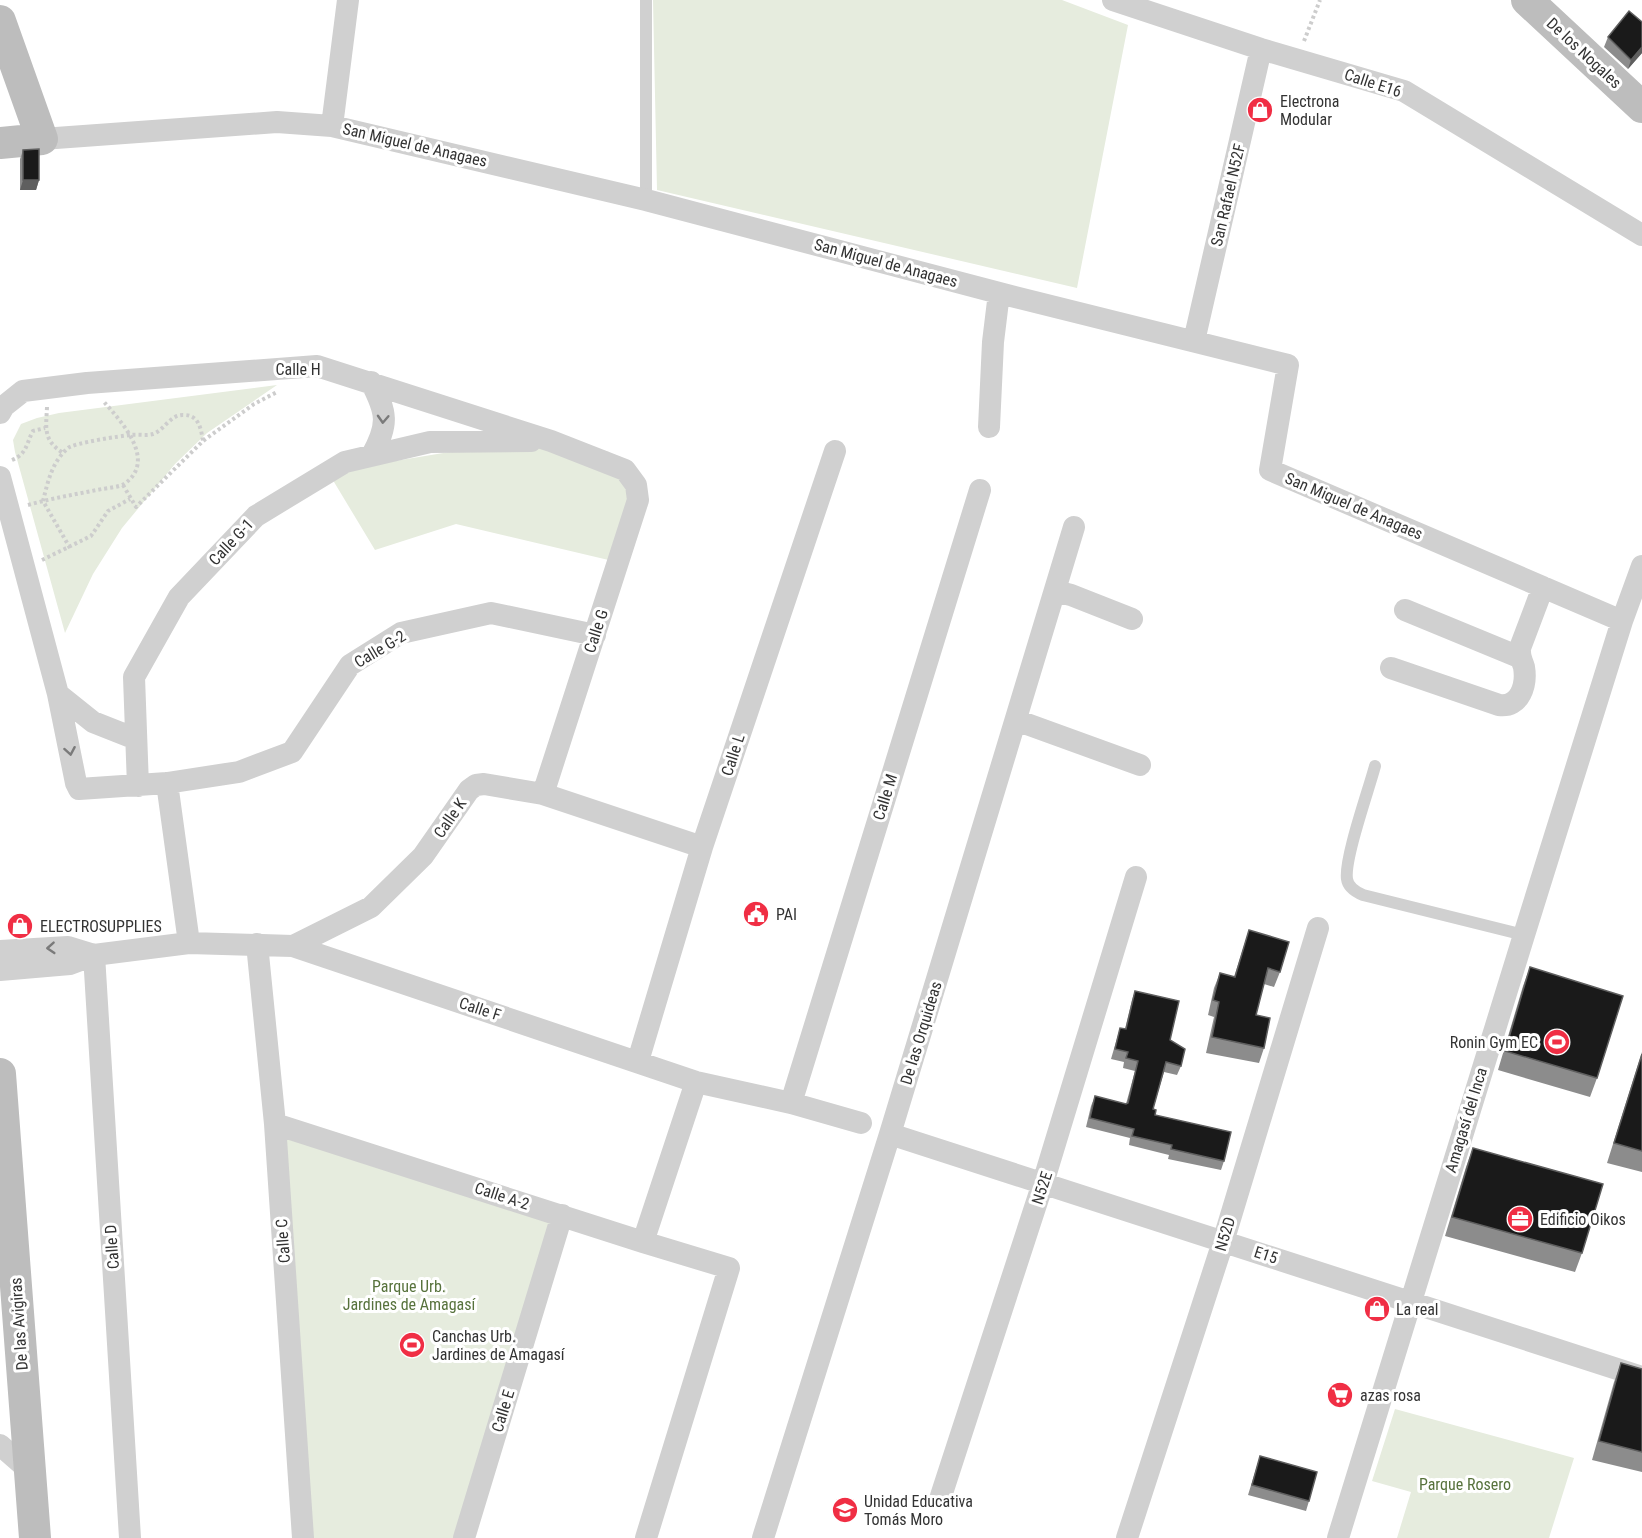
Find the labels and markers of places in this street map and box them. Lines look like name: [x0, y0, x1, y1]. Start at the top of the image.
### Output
place label: Electrona Modular: [1280, 92, 1339, 129]
shop icon: Electrona Modular: [1245, 95, 1275, 125]
public building icon: PAI: [741, 899, 771, 929]
place label: PAI: [776, 905, 797, 924]
shop icon: ELECTROSUPPLIES: [5, 911, 35, 941]
place label: ELECTROSUPPLIES: [40, 917, 162, 936]
sports icon: Ronin Gym EC: [1542, 1027, 1572, 1057]
place label: Ronin Gym EC: [1450, 1033, 1538, 1052]
office icon: Edificio Oikos: [1505, 1204, 1535, 1234]
place label: Edificio Oikos: [1540, 1210, 1626, 1229]
shop icon: La real: [1362, 1294, 1392, 1324]
place label: La real: [1396, 1300, 1439, 1319]
place label: Canchas Urb. Jardines de Amagasí: [432, 1327, 566, 1364]
sports icon: Canchas Urb. Jardines de Amagasí: [397, 1330, 427, 1360]
supermarket icon: azas rosa: [1325, 1380, 1355, 1410]
place label: azas rosa: [1360, 1386, 1421, 1405]
place label: Unidad Educativa Tomás Moro: [864, 1492, 973, 1529]
school or university icon: Unidad Educativa Tomás Moro: [830, 1495, 860, 1525]

